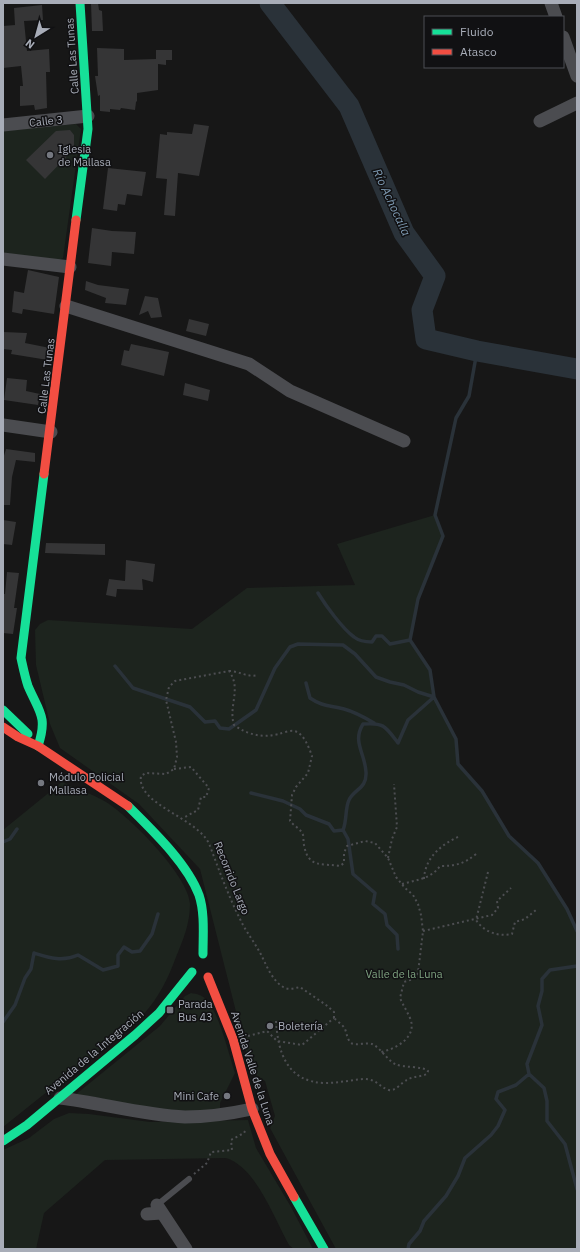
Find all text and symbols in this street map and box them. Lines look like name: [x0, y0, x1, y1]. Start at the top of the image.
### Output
north arrow: [16, 16, 56, 56]
legend: [424, 16, 564, 68]
street label: Calle Las Tunas: [62, 18, 82, 94]
text: Fluido: [460, 24, 494, 39]
text: N: [23, 36, 37, 52]
text: Atasco: [460, 44, 497, 59]
street label: Calle 3: [28, 112, 64, 130]
place label: Iglesia de Mallasa: [58, 142, 111, 169]
marker: Iglesia de Mallasa: [45, 150, 55, 160]
water label: Río Achocalla: [370, 166, 414, 238]
street label: Calle Las Tunas: [34, 337, 58, 415]
place label: Módulo Policial Mallasa: [49, 770, 124, 797]
marker: Módulo Policial Mallasa: [36, 778, 46, 788]
street label: Recorrido Largo: [211, 839, 253, 917]
park label: Valle de la Luna: [365, 967, 443, 981]
place label: Parada Bus 43: [178, 997, 213, 1024]
marker: Parada Bus 43: [165, 1005, 175, 1015]
street label: Avenida de la Integración: [41, 1006, 147, 1098]
street label: Avenida Valle de la Luna: [228, 1009, 278, 1127]
place label: Boletería: [278, 1019, 323, 1033]
marker: Boletería: [265, 1021, 275, 1031]
place label: Mini Cafe: [173, 1089, 219, 1103]
marker: Mini Cafe: [222, 1091, 232, 1101]

